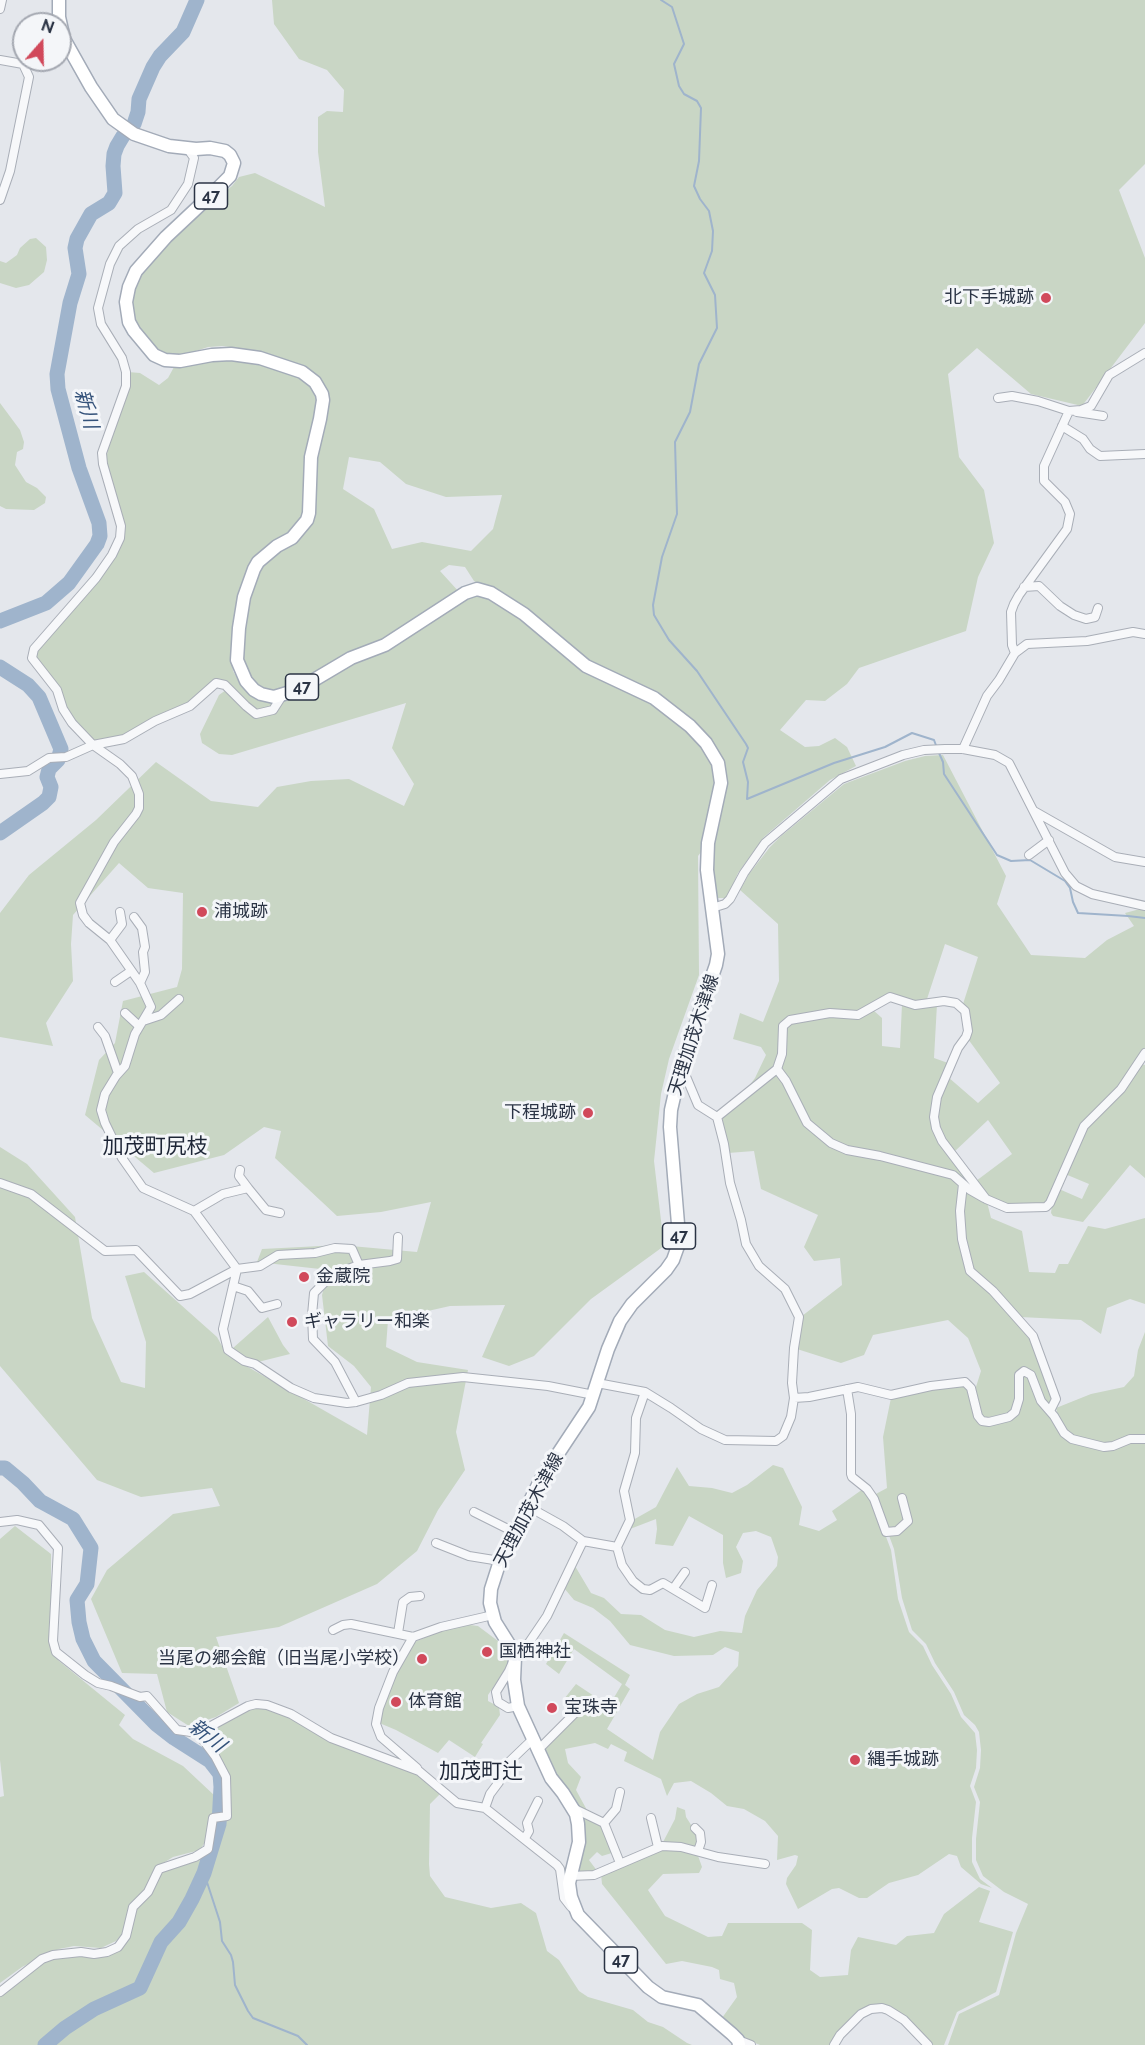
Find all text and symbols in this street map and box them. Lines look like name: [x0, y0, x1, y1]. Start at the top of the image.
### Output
north arrow: [12, 12, 72, 72]
text: N: [39, 15, 57, 38]
road number: 47: [194, 183, 228, 209]
place label: 北下手城跡: [944, 287, 1034, 309]
marker: 北下手城跡: [1039, 291, 1053, 305]
water label: 新川: [69, 387, 103, 431]
road number: 47: [286, 674, 318, 700]
place label: 浦城跡: [214, 901, 268, 923]
marker: 浦城跡: [195, 905, 209, 919]
street label: 天理加茂木津線: [664, 972, 724, 1098]
place label: 下程城跡: [504, 1102, 576, 1124]
marker: 下程城跡: [581, 1106, 595, 1120]
district label: 加茂町尻枝: [103, 1134, 207, 1160]
road number: 47: [662, 1223, 696, 1249]
place label: 金蔵院: [316, 1266, 370, 1288]
marker: 金蔵院: [297, 1270, 311, 1284]
place label: ギャラリー和楽: [304, 1311, 430, 1333]
marker: ギャラリー和楽: [285, 1315, 299, 1329]
street label: 天理加茂木津線: [490, 1449, 568, 1571]
place label: 国栖神社: [499, 1641, 571, 1663]
marker: 国栖神社: [480, 1645, 494, 1659]
place label: 当尾の郷会館（旧当尾小学校）: [158, 1648, 410, 1670]
marker: 当尾の郷会館（旧当尾小学校）: [415, 1652, 429, 1666]
place label: 体育館: [408, 1691, 462, 1713]
marker: 体育館: [389, 1695, 403, 1709]
place label: 宝珠寺: [564, 1697, 618, 1719]
marker: 宝珠寺: [545, 1701, 559, 1715]
water label: 新川: [184, 1714, 230, 1758]
place label: 縄手城跡: [867, 1749, 939, 1771]
marker: 縄手城跡: [848, 1753, 862, 1767]
district label: 加茂町辻: [439, 1759, 523, 1785]
road number: 47: [604, 1947, 638, 1973]

